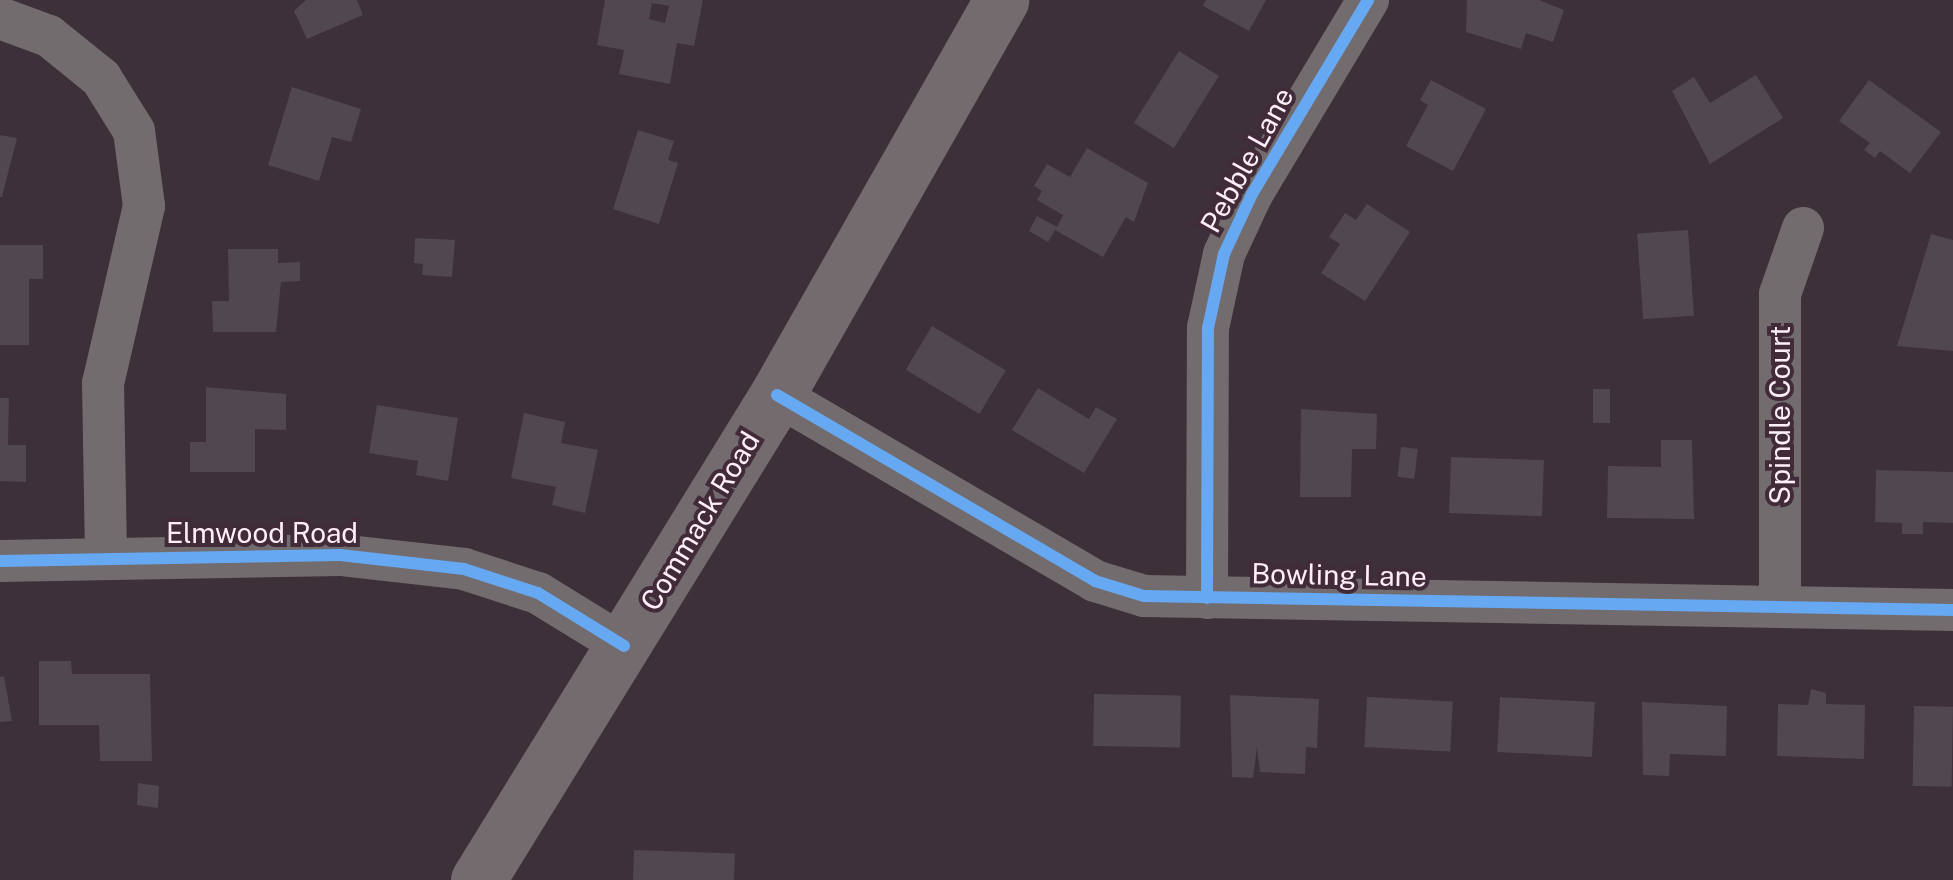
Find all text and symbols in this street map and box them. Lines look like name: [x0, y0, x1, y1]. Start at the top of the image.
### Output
street label: Pebble Lane: [1193, 82, 1301, 238]
street label: Spindle Court: [1763, 326, 1797, 504]
street label: Commack Road: [633, 425, 767, 617]
street label: Elmwood Road: [166, 516, 358, 550]
street label: Bowling Lane: [1251, 557, 1427, 593]

